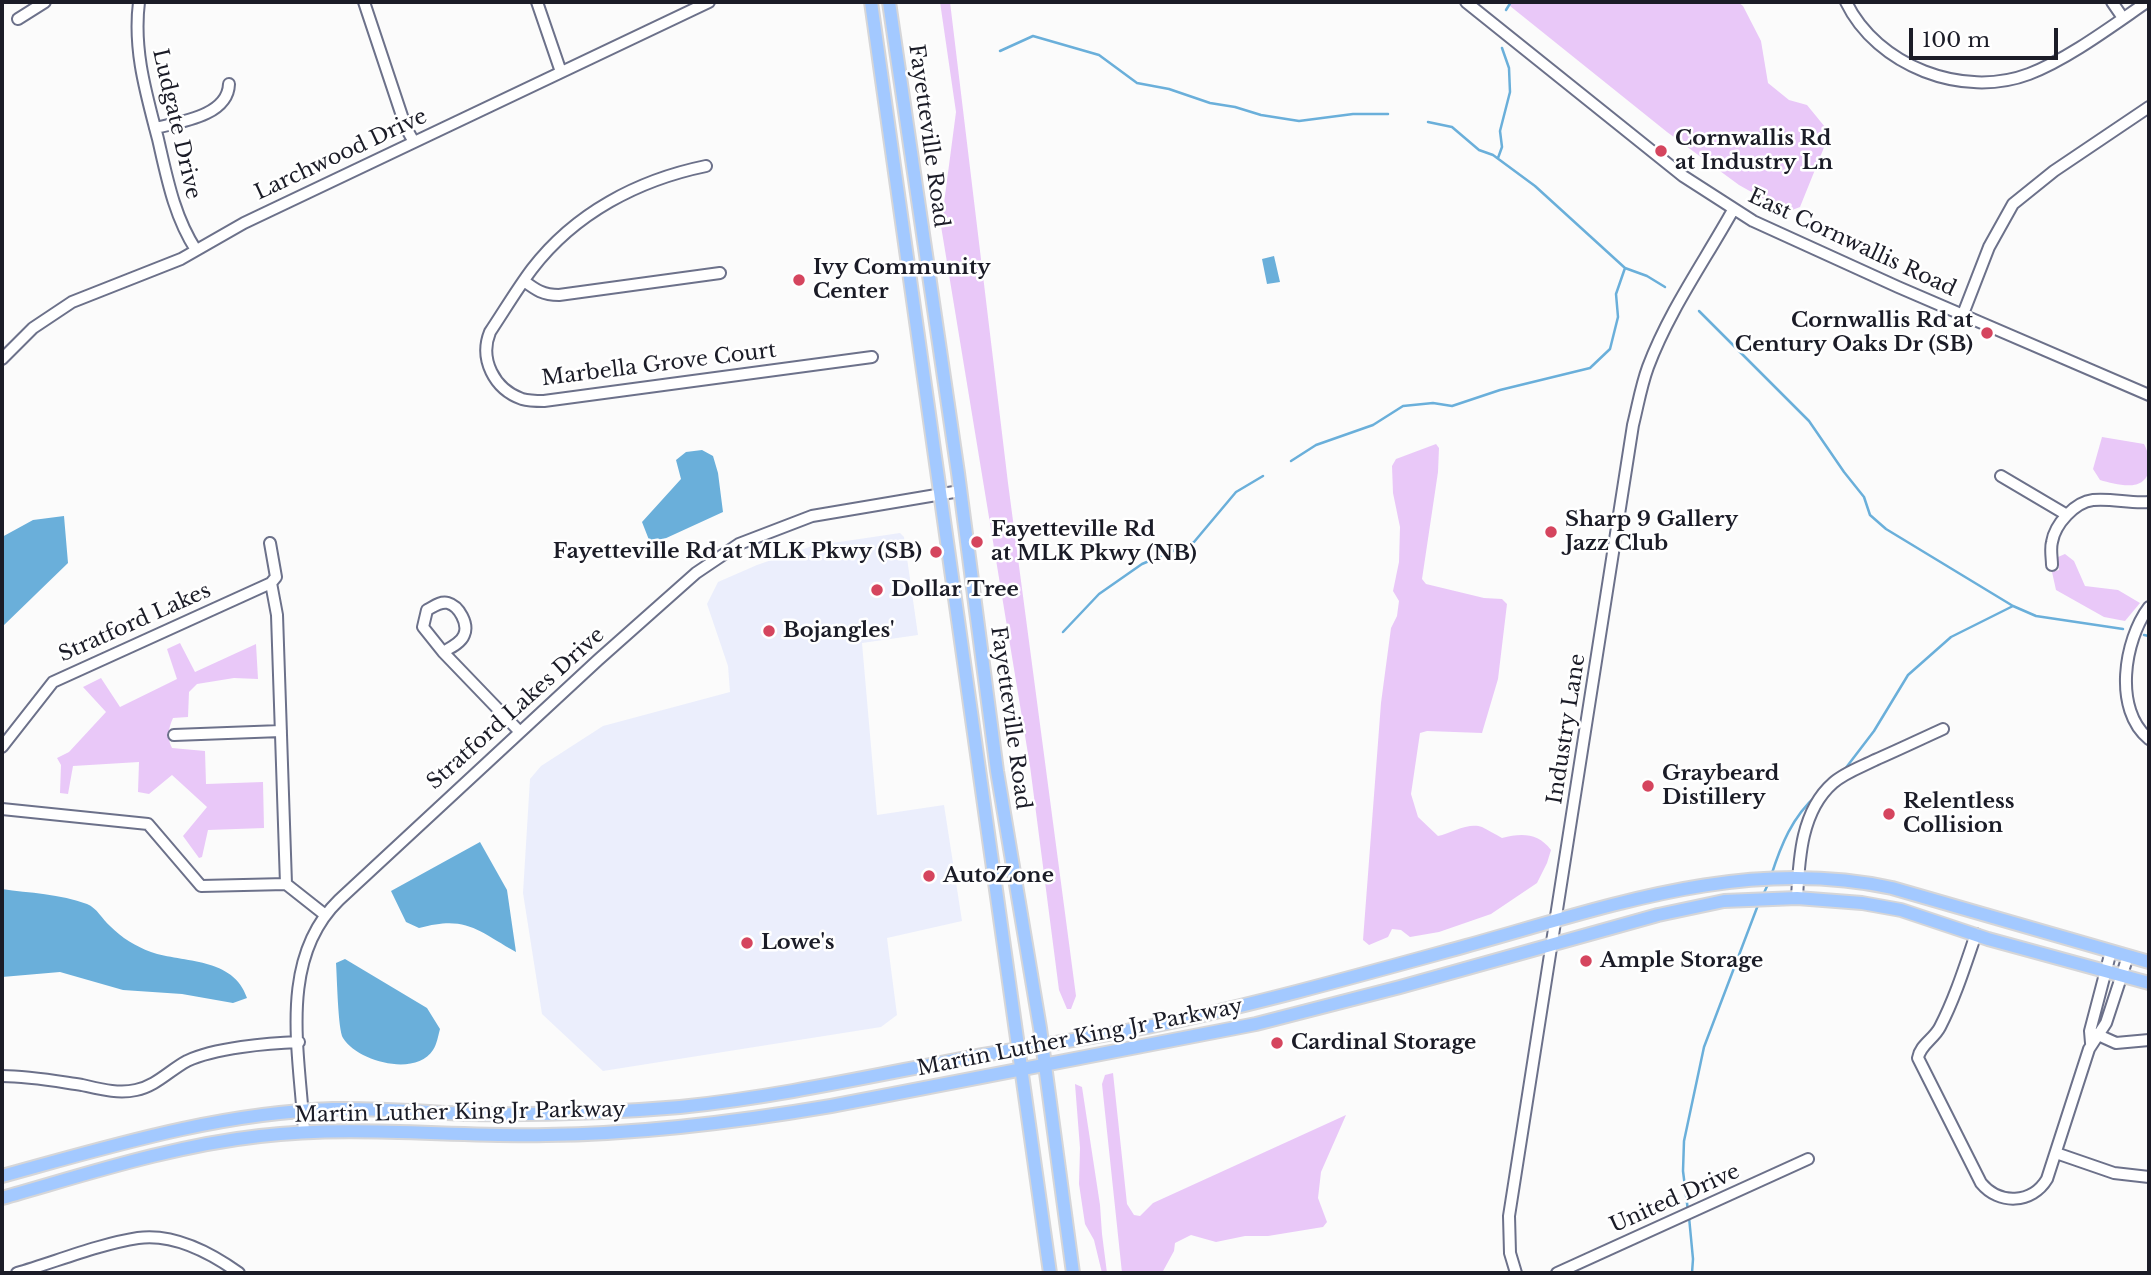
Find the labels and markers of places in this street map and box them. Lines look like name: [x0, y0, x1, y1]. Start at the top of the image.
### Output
place label: Cornwallis Rd at Industry Ln: [1675, 126, 1833, 176]
marker: Cornwallis Rd at Industry Ln: [1653, 143, 1669, 159]
place label: Ivy Community Center: [813, 255, 991, 305]
marker: Ivy Community Center: [791, 272, 807, 288]
place label: Cornwallis Rd at Century Oaks Dr (SB): [1735, 308, 1973, 358]
marker: Cornwallis Rd at Century Oaks Dr (SB): [1979, 325, 1995, 341]
place label: Sharp 9 Gallery Jazz Club: [1565, 507, 1738, 557]
place label: Fayetteville Rd at MLK Pkwy (NB): [991, 517, 1197, 567]
marker: Sharp 9 Gallery Jazz Club: [1543, 524, 1559, 540]
marker: Fayetteville Rd at MLK Pkwy (NB): [969, 534, 985, 550]
place label: Fayetteville Rd at MLK Pkwy (SB): [553, 539, 922, 565]
marker: Fayetteville Rd at MLK Pkwy (SB): [928, 544, 944, 560]
place label: Dollar Tree: [891, 577, 1019, 603]
marker: Dollar Tree: [869, 582, 885, 598]
place label: Bojangles': [783, 618, 894, 644]
marker: Bojangles': [761, 623, 777, 639]
place label: Graybeard Distillery: [1662, 761, 1779, 811]
marker: Graybeard Distillery: [1640, 778, 1656, 794]
place label: Relentless Collision: [1903, 789, 2015, 839]
marker: Relentless Collision: [1881, 806, 1897, 822]
place label: AutoZone: [943, 863, 1054, 889]
marker: AutoZone: [921, 868, 937, 884]
place label: Lowe's: [761, 930, 835, 956]
marker: Lowe's: [739, 935, 755, 951]
place label: Ample Storage: [1600, 948, 1763, 974]
marker: Ample Storage: [1578, 953, 1594, 969]
place label: Cardinal Storage: [1291, 1030, 1476, 1056]
marker: Cardinal Storage: [1269, 1035, 1285, 1051]

